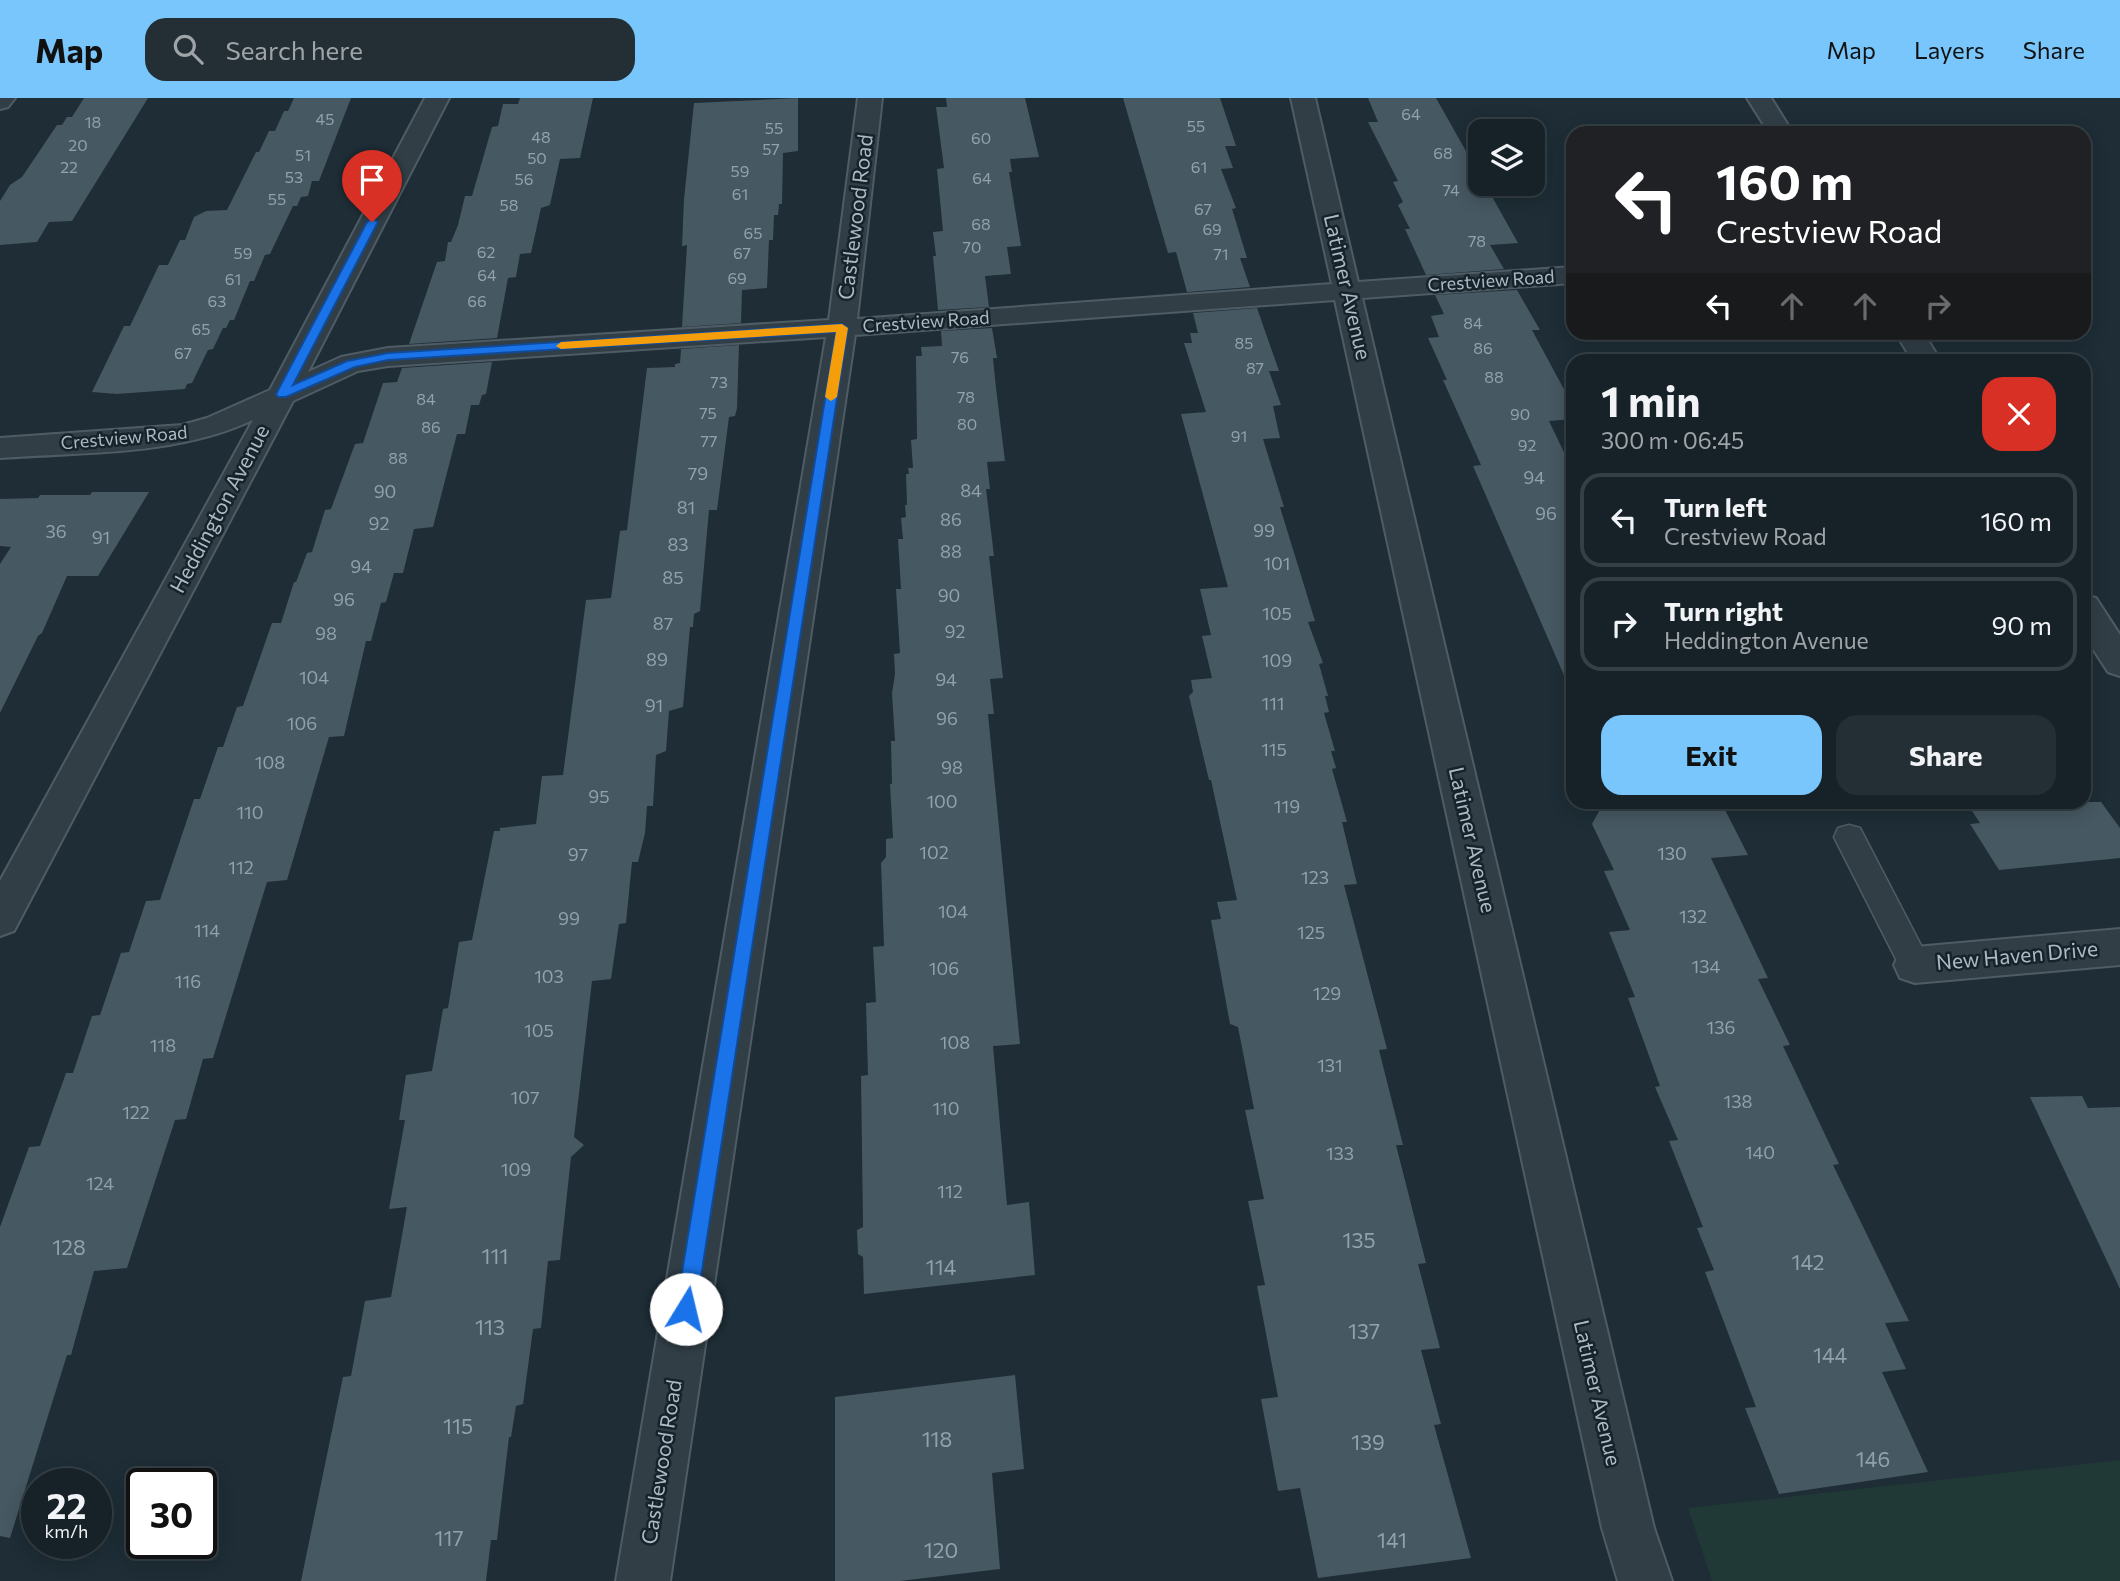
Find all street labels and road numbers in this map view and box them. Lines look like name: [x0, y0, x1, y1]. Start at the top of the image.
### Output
street label: Castlewood Road: [832, 133, 877, 301]
street label: Latimer Avenue: [1320, 211, 1377, 362]
street label: Crestview Road: [1427, 265, 1555, 295]
street label: Crestview Road: [862, 306, 990, 336]
street label: Heddington Avenue: [164, 420, 274, 597]
street label: Crestview Road: [60, 421, 188, 454]
street label: Latimer Avenue: [1445, 764, 1502, 915]
street label: New Haven Drive: [1935, 935, 2099, 974]
street label: Latimer Avenue: [1570, 1317, 1627, 1468]
street label: Castlewood Road: [635, 1378, 686, 1546]

